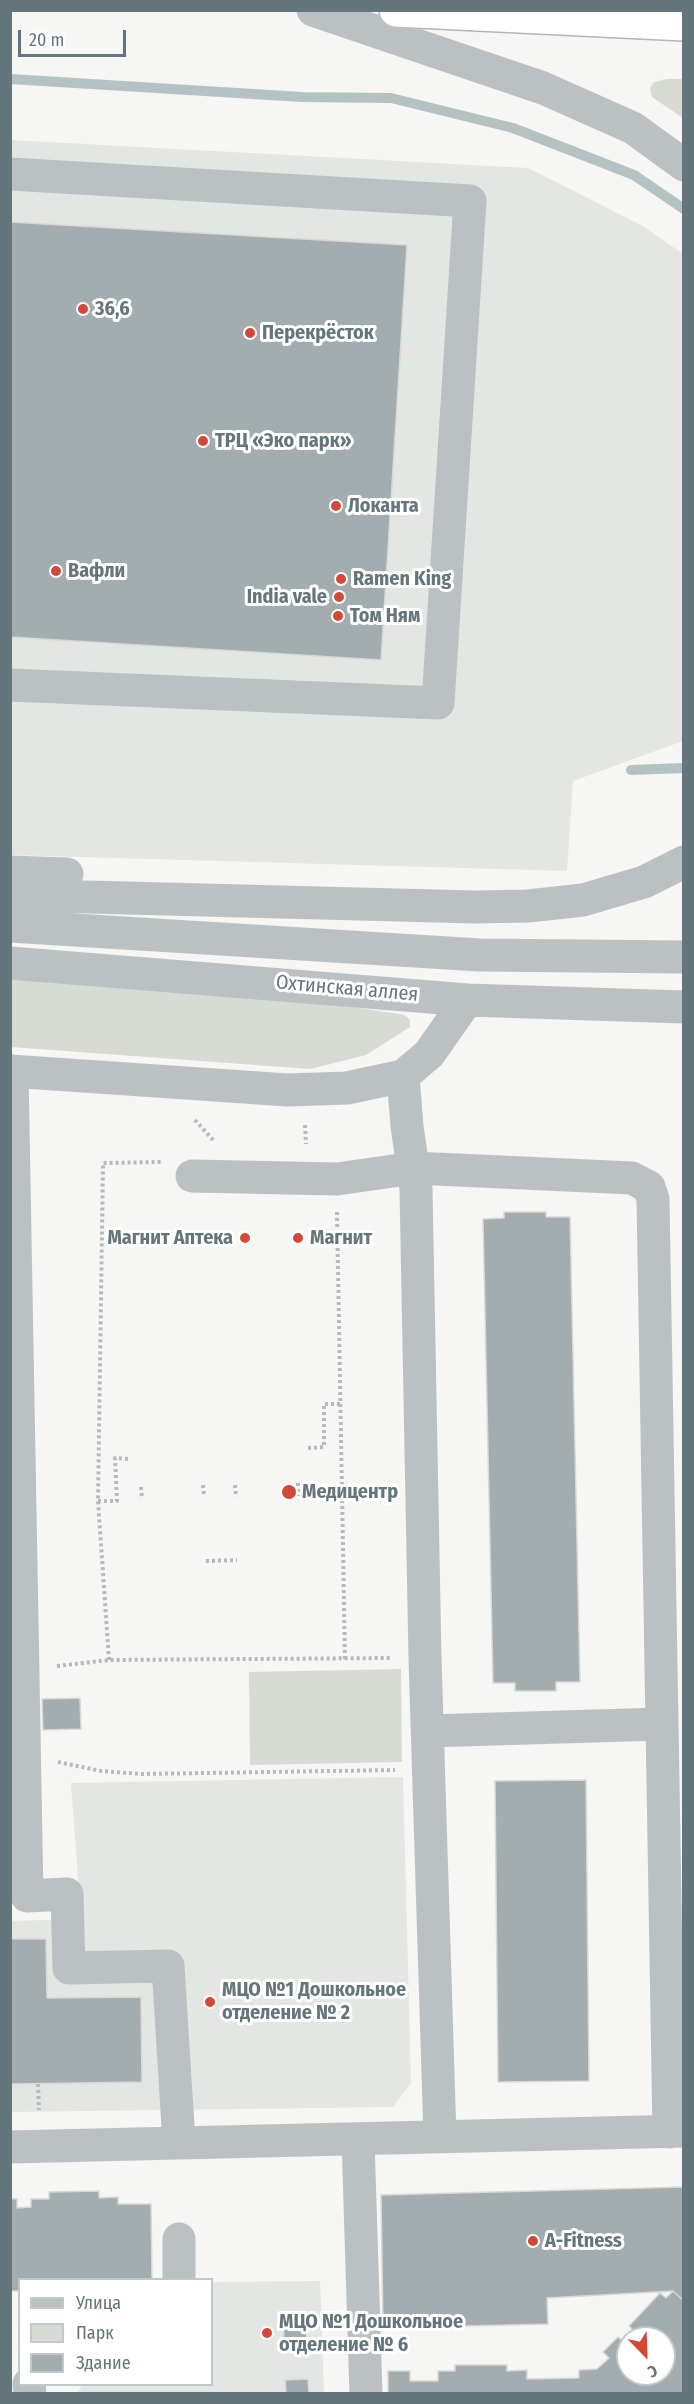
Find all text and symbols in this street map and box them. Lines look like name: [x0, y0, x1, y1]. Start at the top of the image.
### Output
scale bar: [21, 18, 129, 56]
text: 20 m: [29, 29, 64, 51]
place label: 36,6: [95, 297, 130, 321]
marker: 36,6: [76, 302, 90, 316]
place label: Перекрёсток: [262, 321, 374, 345]
marker: Перекрёсток: [243, 326, 257, 340]
place label: ТРЦ «Эко парк»: [215, 429, 351, 453]
marker: ТРЦ «Эко парк»: [196, 434, 210, 448]
place label: Локанта: [348, 494, 419, 518]
marker: Локанта: [329, 499, 343, 513]
place label: Вафли: [68, 559, 125, 583]
marker: Вафли: [49, 564, 63, 578]
place label: Ramen King: [353, 567, 451, 591]
marker: Ramen King: [334, 572, 348, 586]
place label: India vale: [247, 585, 327, 609]
marker: India vale: [332, 590, 346, 604]
place label: Том Ням: [350, 604, 420, 628]
marker: Том Ням: [331, 609, 345, 623]
street label: Охтинская аллея: [275, 971, 419, 1007]
place label: Магнит Аптека: [107, 1226, 233, 1250]
place label: Магнит: [310, 1226, 372, 1250]
marker: Магнит Аптека: [238, 1231, 252, 1245]
marker: Магнит: [291, 1231, 305, 1245]
place label: Медицентр: [302, 1480, 398, 1504]
marker: Медицентр: [280, 1483, 298, 1501]
place label: МЦО №1 Дошкольное отделение № 2: [222, 1978, 406, 2025]
marker: МЦО №1 Дошкольное отделение № 2: [203, 1995, 217, 2009]
place label: A-Fitness: [545, 2229, 622, 2253]
marker: A-Fitness: [526, 2234, 540, 2248]
legend: [18, 2278, 213, 2386]
text: Улица: [76, 2292, 121, 2314]
place label: МЦО №1 Дошкольное отделение № 6: [279, 2310, 463, 2357]
text: Парк: [76, 2322, 114, 2344]
marker: МЦО №1 Дошкольное отделение № 6: [260, 2326, 274, 2340]
north arrow: [616, 2326, 676, 2386]
text: Здание: [76, 2352, 131, 2374]
text: С: [645, 2361, 660, 2382]

